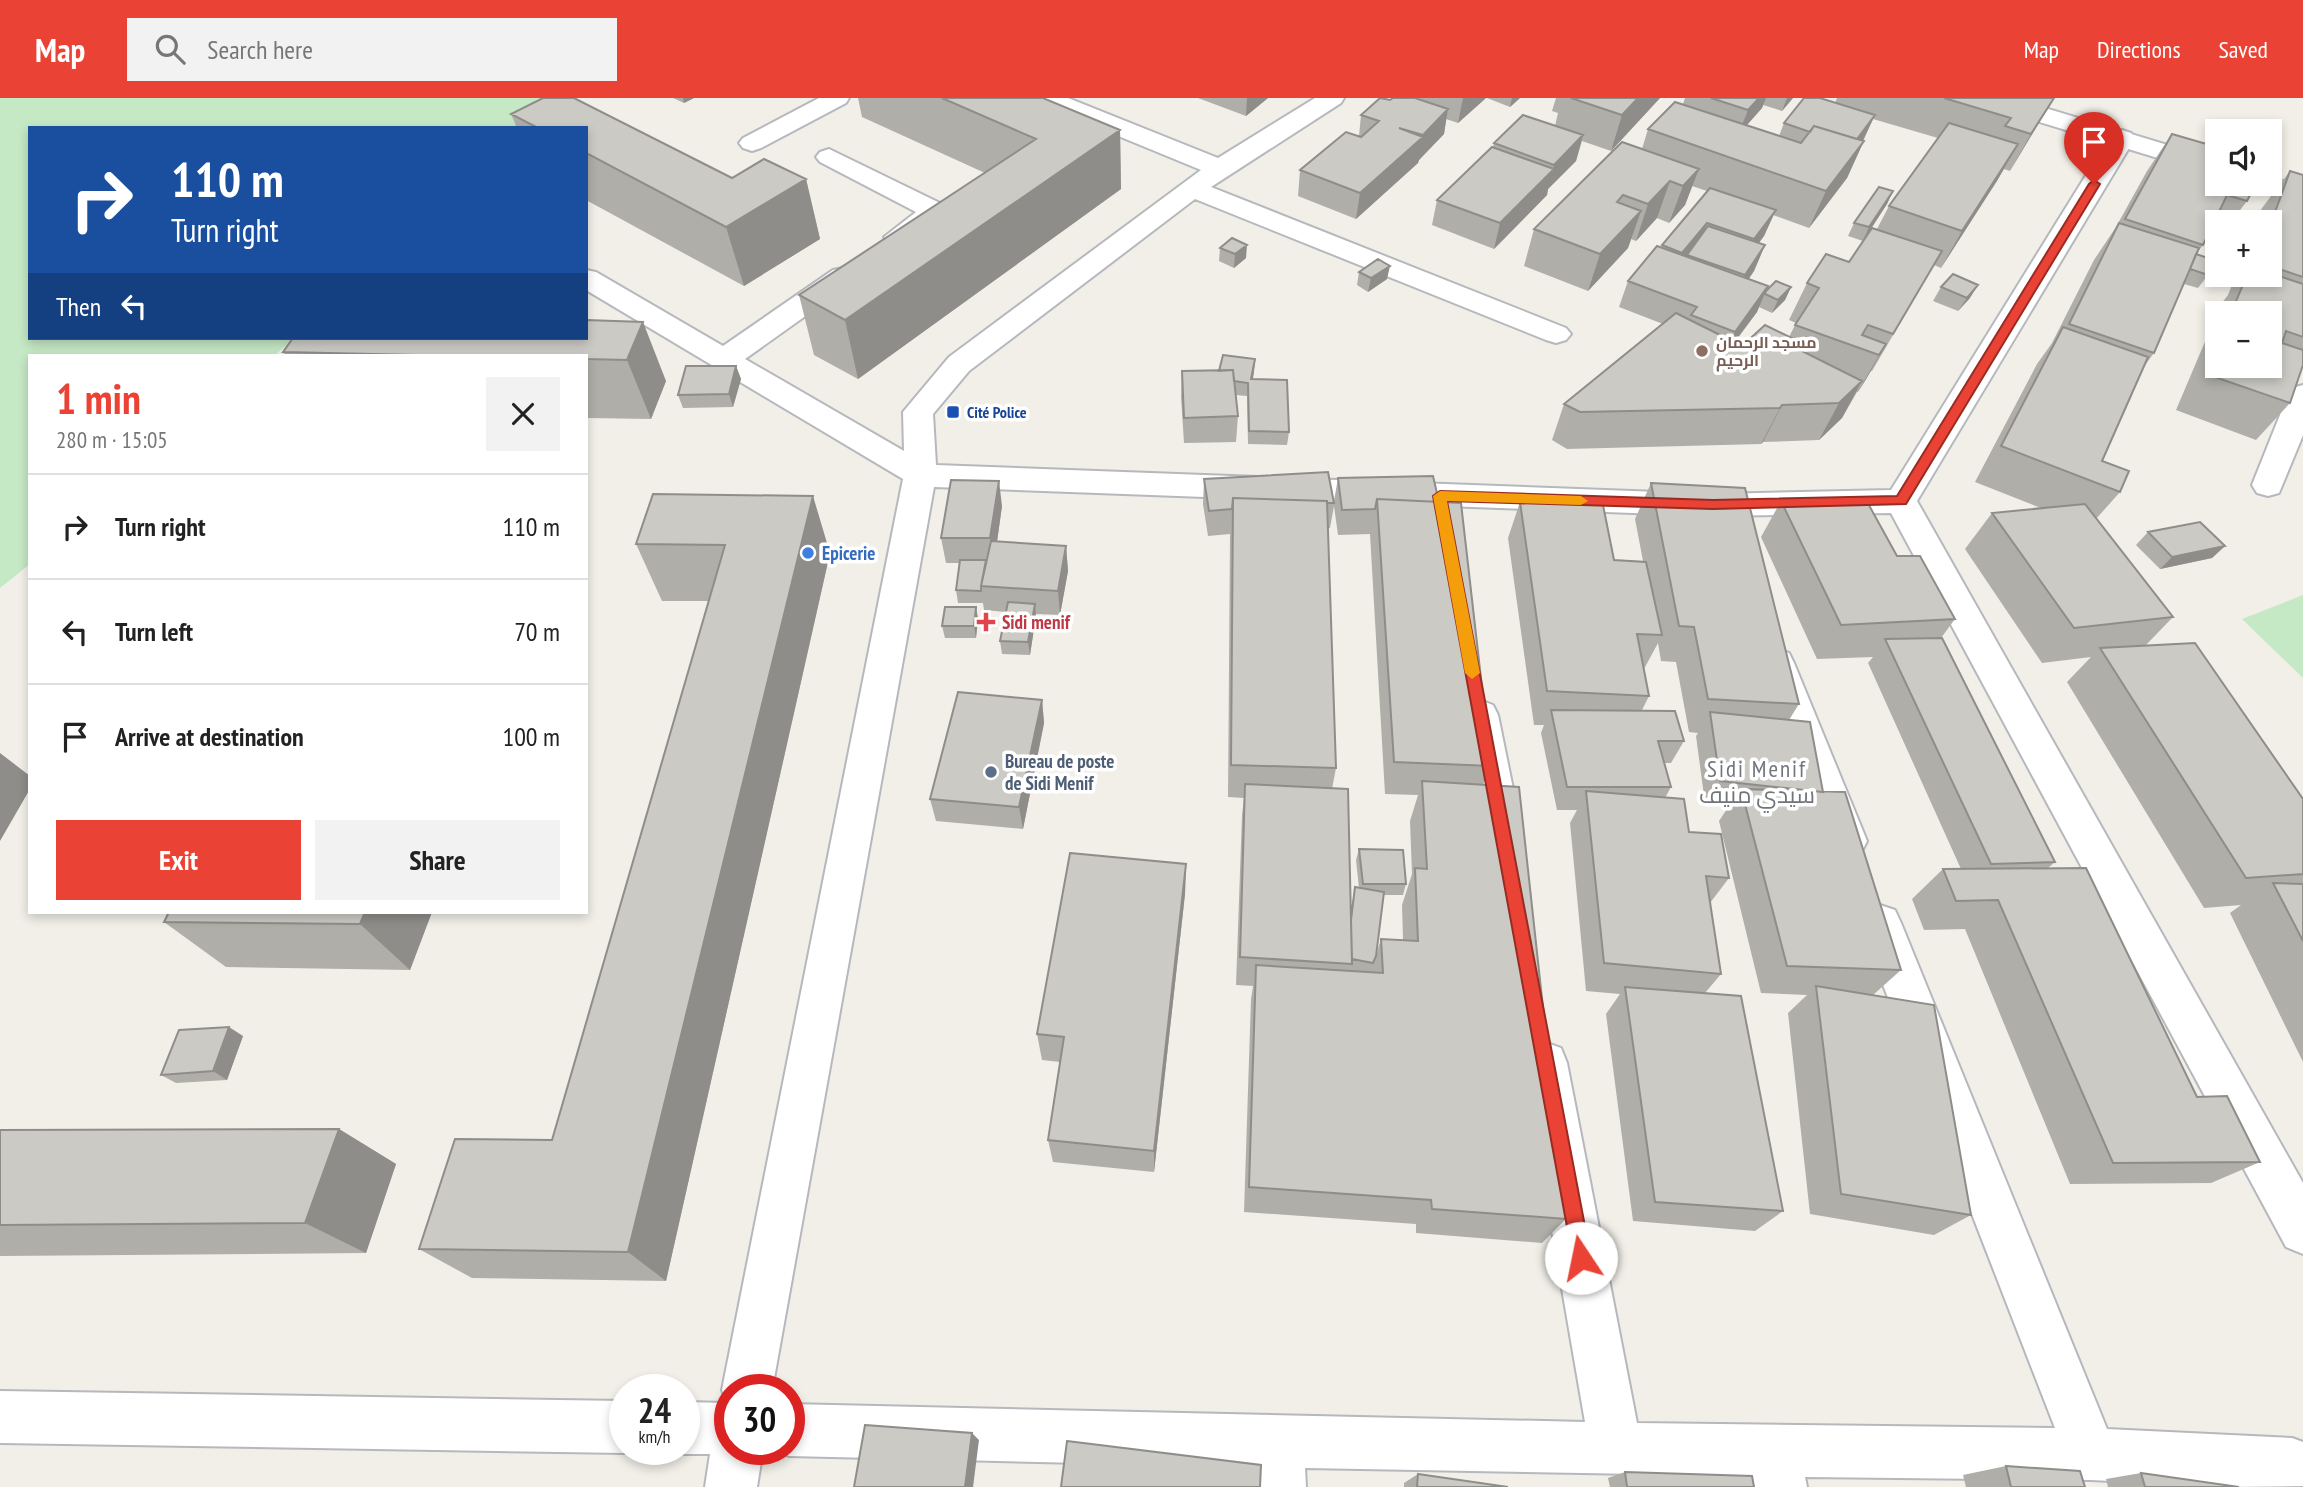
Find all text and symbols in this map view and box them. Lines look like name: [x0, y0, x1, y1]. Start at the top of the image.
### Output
search box: [127, 18, 617, 81]
text: Map: [35, 28, 85, 71]
icon: search: [151, 30, 189, 68]
text: Search here: [207, 33, 313, 66]
text: Map: [2024, 34, 2059, 65]
text: Directions: [2097, 34, 2181, 65]
text: Saved: [2219, 34, 2268, 65]
pin: [2064, 112, 2124, 184]
map controls: [2205, 119, 2282, 378]
button: sound: [2205, 119, 2282, 196]
icon: arrive: [2075, 123, 2113, 161]
text: 110 m: [171, 147, 284, 211]
icon: right: [56, 154, 147, 245]
text: Turn right: [171, 209, 279, 251]
button: +: [2205, 210, 2282, 287]
icon: left: [115, 287, 153, 325]
text: Then: [56, 290, 101, 323]
button: −: [2205, 301, 2282, 378]
place label: مسجد الرحمان الرحيم: [1716, 332, 1817, 372]
marker: مسجد الرحمان الرحيم: [1694, 343, 1710, 359]
text: 1 min: [56, 371, 141, 426]
button: close: [486, 377, 560, 451]
place label: Cité Police: [967, 402, 1027, 422]
marker: Cité Police: [945, 404, 961, 420]
text: 280 m · 15:05: [56, 425, 168, 454]
icon: right: [56, 508, 94, 546]
text: Turn right: [115, 510, 206, 543]
text: 110 m: [502, 510, 560, 543]
place label: Epicerie: [822, 541, 875, 565]
marker: Epicerie: [800, 545, 816, 561]
place label: Sidi menif: [1002, 610, 1071, 634]
marker: Sidi menif: [976, 612, 996, 632]
icon: left: [56, 613, 94, 651]
text: Turn left: [115, 615, 193, 648]
text: 70 m: [514, 615, 560, 648]
icon: arrive: [56, 718, 94, 756]
text: Arrive at destination: [115, 720, 304, 753]
text: 100 m: [502, 720, 560, 753]
place label: Bureau de poste de Sidi Menif: [1005, 749, 1114, 795]
district label: Sidi Menif سيدي منيف: [1699, 754, 1815, 813]
marker: Bureau de poste de Sidi Menif: [983, 764, 999, 780]
button: Exit: [56, 820, 301, 900]
button: Share: [315, 820, 560, 900]
position arrow: [1544, 1221, 1618, 1295]
speed limit sign: 30: [714, 1374, 805, 1465]
text: 24: [638, 1387, 671, 1433]
text: km/h: [639, 1425, 670, 1448]

